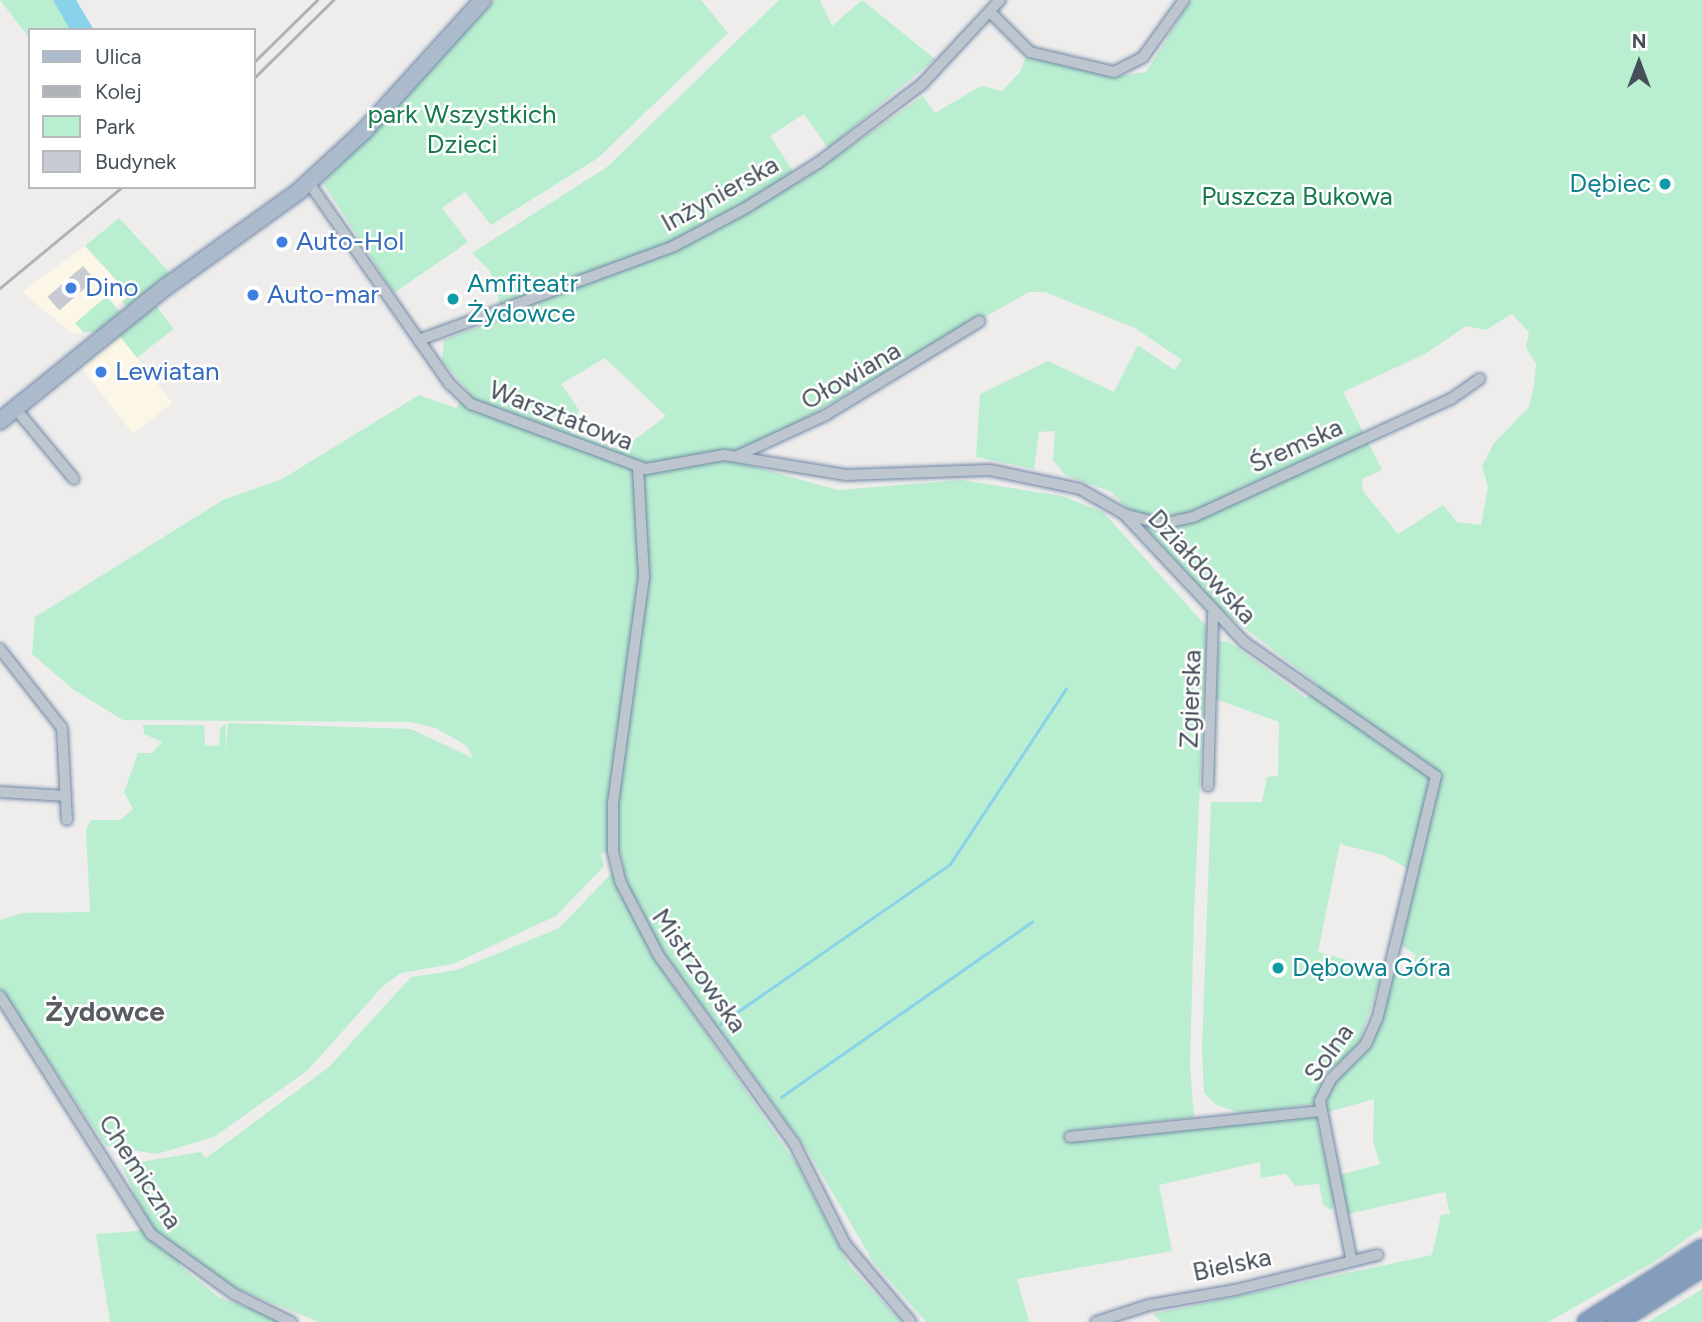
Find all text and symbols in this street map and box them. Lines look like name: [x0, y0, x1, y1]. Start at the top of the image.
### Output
legend: [28, 28, 256, 189]
north arrow: [1604, 28, 1674, 98]
text: N: [1632, 30, 1646, 53]
text: Ulica: [95, 44, 141, 69]
text: Kolej: [95, 79, 142, 104]
park label: park Wszystkich Dzieci: [367, 99, 557, 160]
text: Park: [95, 114, 135, 139]
text: Budynek: [95, 149, 176, 174]
street label: Inżynierska: [656, 149, 784, 239]
place label: Dębiec: [1569, 168, 1651, 200]
marker: Dębiec: [1657, 176, 1673, 192]
park label: Puszcza Bukowa: [1201, 181, 1393, 213]
place label: Auto-Hol: [296, 226, 404, 258]
marker: Auto-Hol: [274, 234, 290, 250]
place label: Amfiteatr Żydowce: [467, 268, 578, 330]
place label: Dino: [85, 272, 139, 304]
place label: Auto-mar: [267, 279, 379, 311]
marker: Dino: [63, 280, 79, 296]
marker: Auto-mar: [245, 287, 261, 303]
marker: Amfiteatr Żydowce: [445, 291, 461, 307]
street label: Ołowiana: [796, 335, 906, 417]
place label: Lewiatan: [115, 356, 220, 388]
marker: Lewiatan: [93, 364, 109, 380]
street label: Warsztatowa: [485, 374, 637, 458]
street label: Śremska: [1245, 412, 1347, 480]
street label: Działdowska: [1141, 503, 1263, 631]
street label: Zgierska: [1174, 649, 1208, 749]
street label: Mistrzowska: [645, 903, 753, 1039]
place label: Dębowa Góra: [1292, 952, 1451, 984]
marker: Dębowa Góra: [1270, 960, 1286, 976]
district label: Żydowce: [45, 994, 165, 1028]
street label: Solna: [1297, 1018, 1361, 1088]
street label: Chemiczna: [91, 1109, 189, 1235]
street label: Bielska: [1190, 1241, 1274, 1289]

